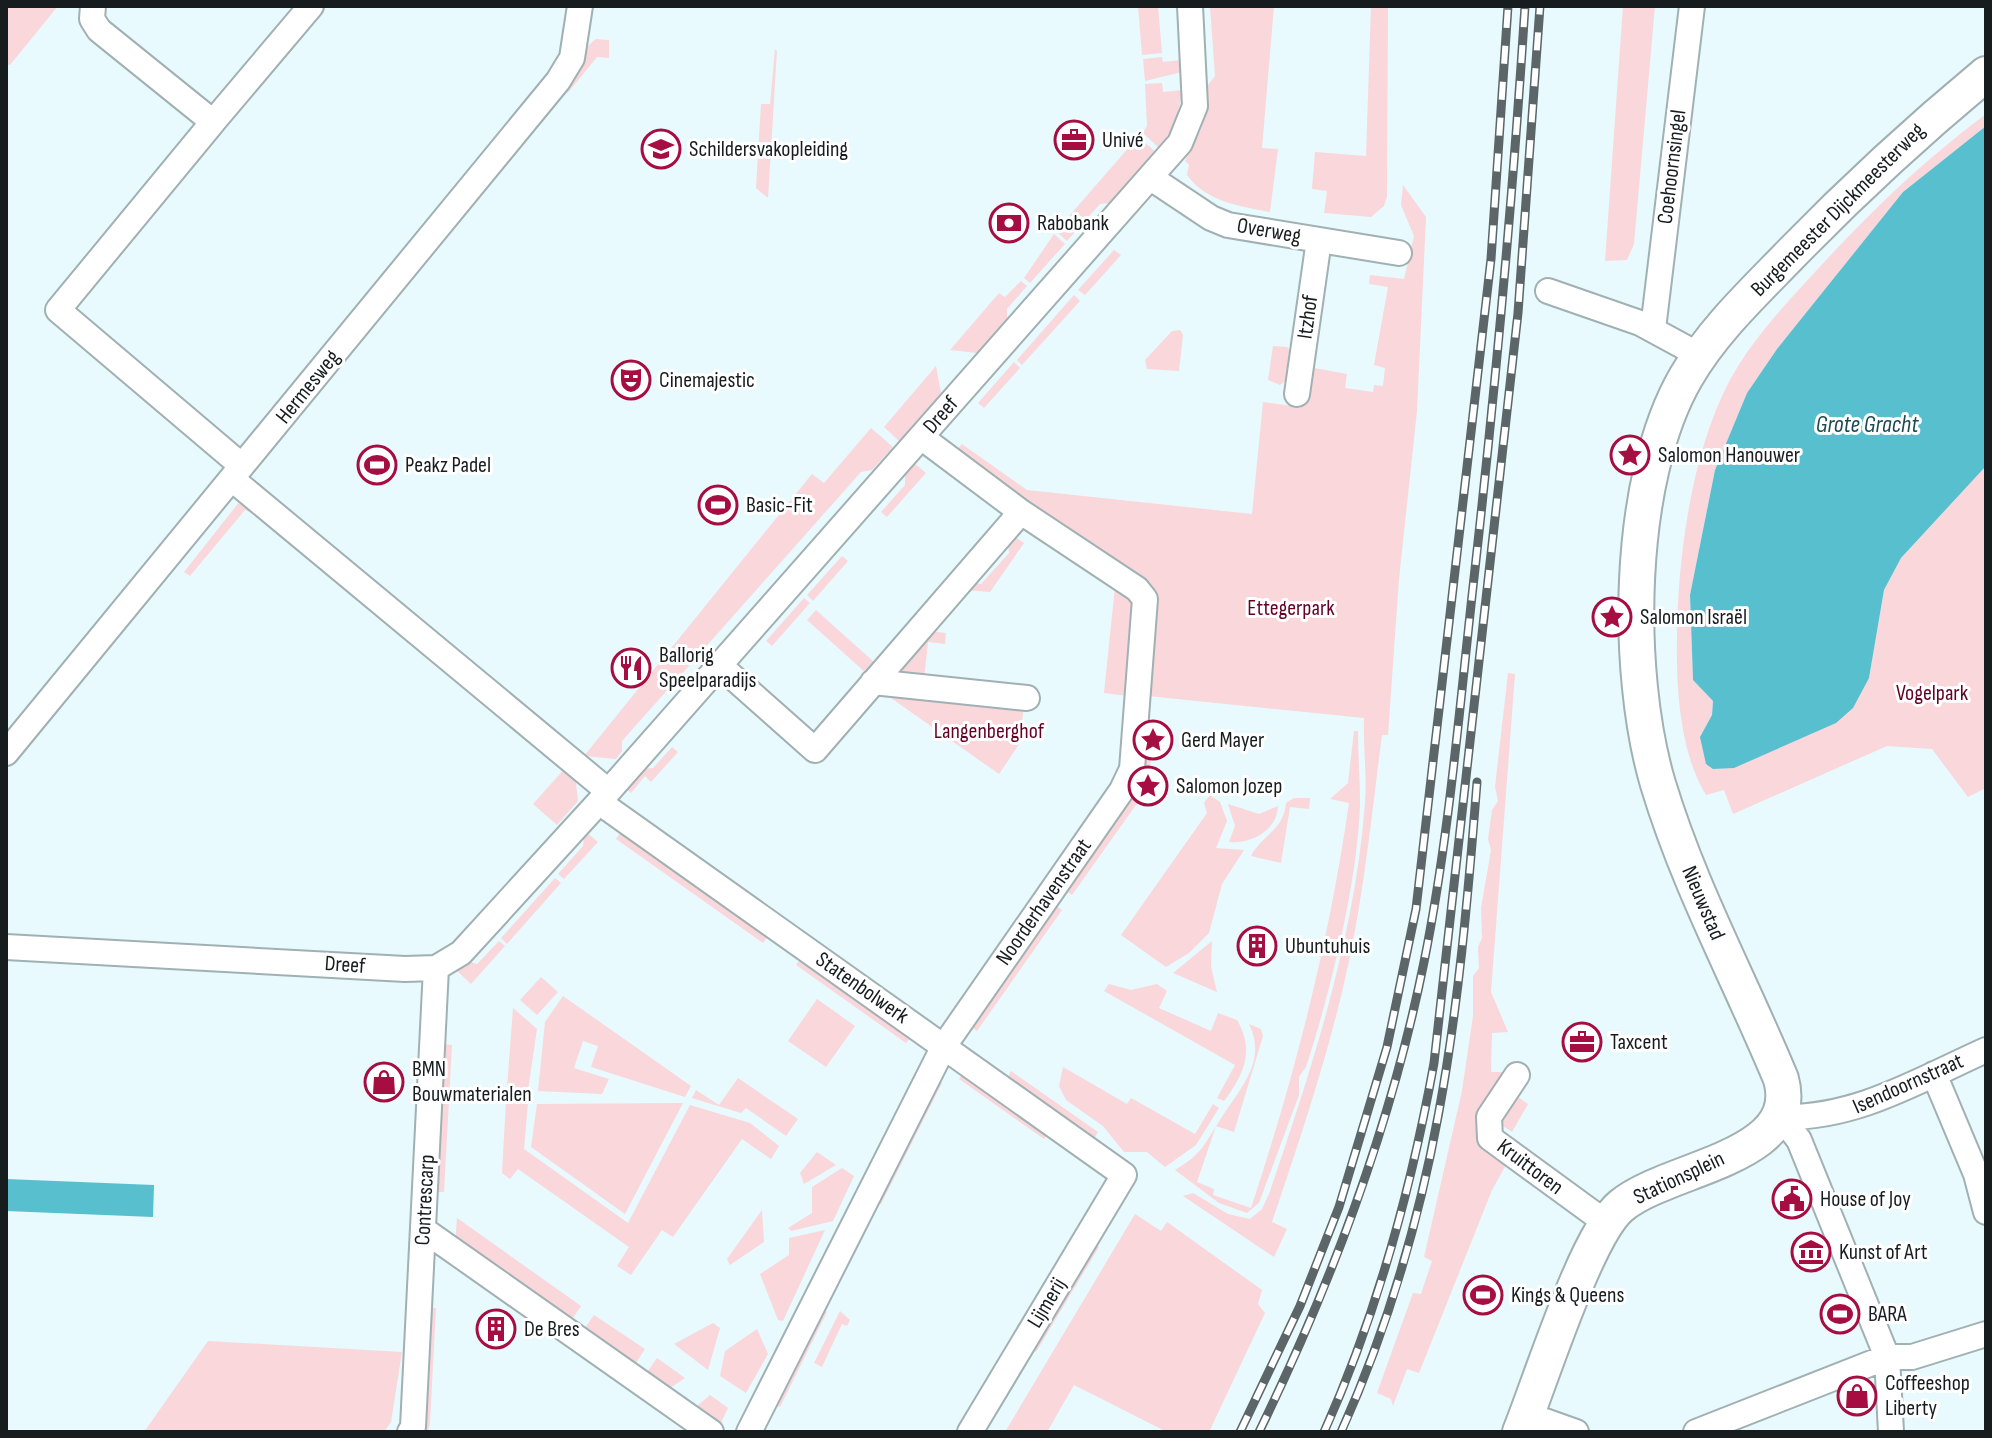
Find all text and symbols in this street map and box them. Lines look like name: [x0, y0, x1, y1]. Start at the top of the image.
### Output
street label: Coehoornsingel: [1652, 108, 1692, 226]
street label: Burgemeester Dijckmeesterweg: [1745, 117, 1931, 303]
office icon: Univé: [1053, 119, 1095, 161]
place label: Univé: [1102, 127, 1144, 154]
school or university icon: Schildersvakopleiding: [640, 128, 682, 170]
place label: Schildersvakopleiding: [689, 136, 848, 163]
bank icon: Rabobank: [988, 202, 1030, 244]
place label: Rabobank: [1037, 210, 1110, 237]
street label: Overweg: [1235, 212, 1303, 250]
street label: Itzhof: [1292, 293, 1325, 341]
street label: Hermesweg: [270, 344, 346, 429]
theatre icon: Cinemajestic: [610, 359, 652, 401]
place label: Cinemajestic: [659, 367, 755, 394]
street label: Dreef: [917, 390, 965, 439]
water label: Grote Gracht: [1816, 410, 1919, 439]
place icon: Salomon Hanouwer: [1609, 434, 1651, 476]
place label: Salomon Hanouwer: [1658, 442, 1800, 469]
sports icon: Peakz Padel: [356, 444, 398, 486]
place label: Peakz Padel: [405, 452, 491, 479]
sports icon: Basic-Fit: [697, 484, 739, 526]
place label: Basic-Fit: [746, 492, 813, 519]
park label: Ettegerpark: [1247, 595, 1335, 622]
place icon: Salomon Israël: [1591, 596, 1633, 638]
place label: Salomon Israël: [1640, 604, 1747, 631]
place label: Ballorig Speelparadijs: [659, 642, 756, 694]
restaurant icon: Ballorig Speelparadijs: [610, 647, 652, 689]
park label: Vogelpark: [1896, 680, 1969, 707]
park label: Langenberghof: [934, 718, 1045, 745]
place icon: Gerd Mayer: [1132, 719, 1174, 761]
place label: Gerd Mayer: [1181, 727, 1264, 754]
place icon: Salomon Jozep: [1127, 765, 1169, 807]
place label: Salomon Jozep: [1176, 773, 1282, 800]
street label: Noorderhavenstraat: [990, 833, 1098, 970]
street label: Nieuwstad: [1675, 862, 1731, 944]
building icon: Ubuntuhuis: [1236, 925, 1278, 967]
place label: Ubuntuhuis: [1285, 933, 1370, 960]
street label: Statenbolwerk: [810, 946, 914, 1030]
street label: Dreef: [324, 950, 367, 980]
office icon: Taxcent: [1561, 1021, 1603, 1063]
place label: Taxcent: [1610, 1029, 1668, 1056]
street label: Isendoornstraat: [1849, 1048, 1968, 1120]
place label: BMN Bouwmaterialen: [412, 1056, 532, 1108]
shop icon: BMN Bouwmaterialen: [363, 1061, 405, 1103]
street label: Kruittoren: [1492, 1133, 1568, 1201]
street label: Stationsplein: [1629, 1145, 1729, 1211]
street label: Contrescarp: [409, 1154, 441, 1246]
public building icon: House of Joy: [1771, 1178, 1813, 1220]
place label: House of Joy: [1820, 1186, 1911, 1213]
museum icon: Kunst of Art: [1790, 1231, 1832, 1273]
place label: Kunst of Art: [1839, 1239, 1928, 1266]
street label: Lijmerij: [1022, 1273, 1072, 1333]
sports icon: Kings & Queens: [1462, 1274, 1504, 1316]
place label: Kings & Queens: [1511, 1282, 1624, 1309]
sports icon: BARA: [1819, 1293, 1861, 1335]
place label: BARA: [1868, 1301, 1907, 1328]
building icon: De Bres: [475, 1308, 517, 1350]
place label: De Bres: [524, 1316, 580, 1343]
place label: Coffeeshop Liberty: [1885, 1370, 1970, 1422]
shop icon: Coffeeshop Liberty: [1836, 1375, 1878, 1417]

